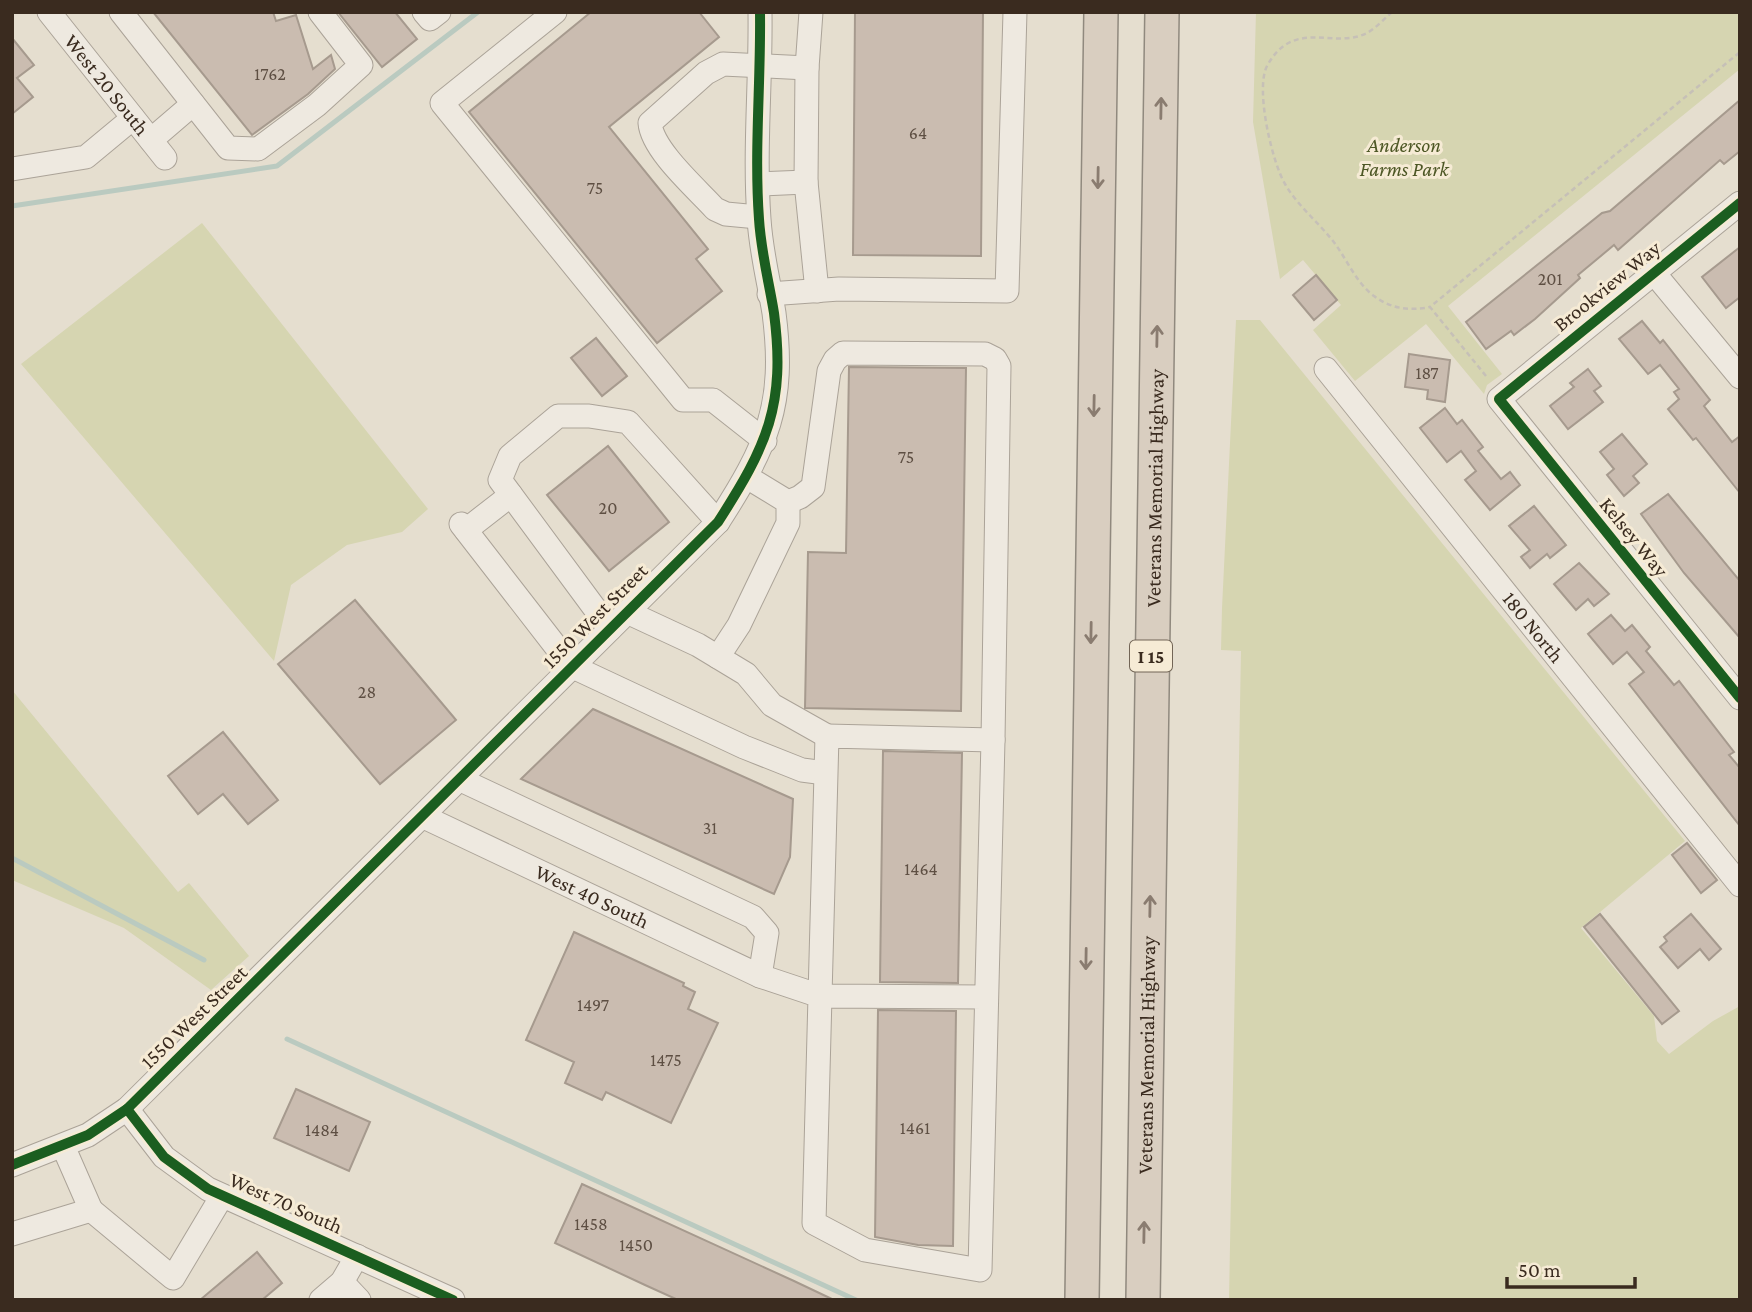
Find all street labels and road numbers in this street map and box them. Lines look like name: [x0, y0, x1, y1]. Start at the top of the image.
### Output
street label: West 20 South: [59, 29, 154, 140]
street label: Brookview Way: [1549, 235, 1665, 336]
street label: Veterans Memorial Highway: [1141, 369, 1169, 607]
street label: Kelsey Way: [1595, 492, 1673, 582]
street label: 1550 West Street: [538, 558, 653, 673]
street label: 180 North: [1498, 587, 1569, 667]
road number: I 15: [1130, 640, 1172, 671]
street label: West 40 South: [531, 859, 653, 934]
street label: Veterans Memorial Highway: [1133, 935, 1160, 1174]
street label: 1550 West Street: [136, 960, 253, 1074]
street label: West 70 South: [226, 1167, 346, 1239]

